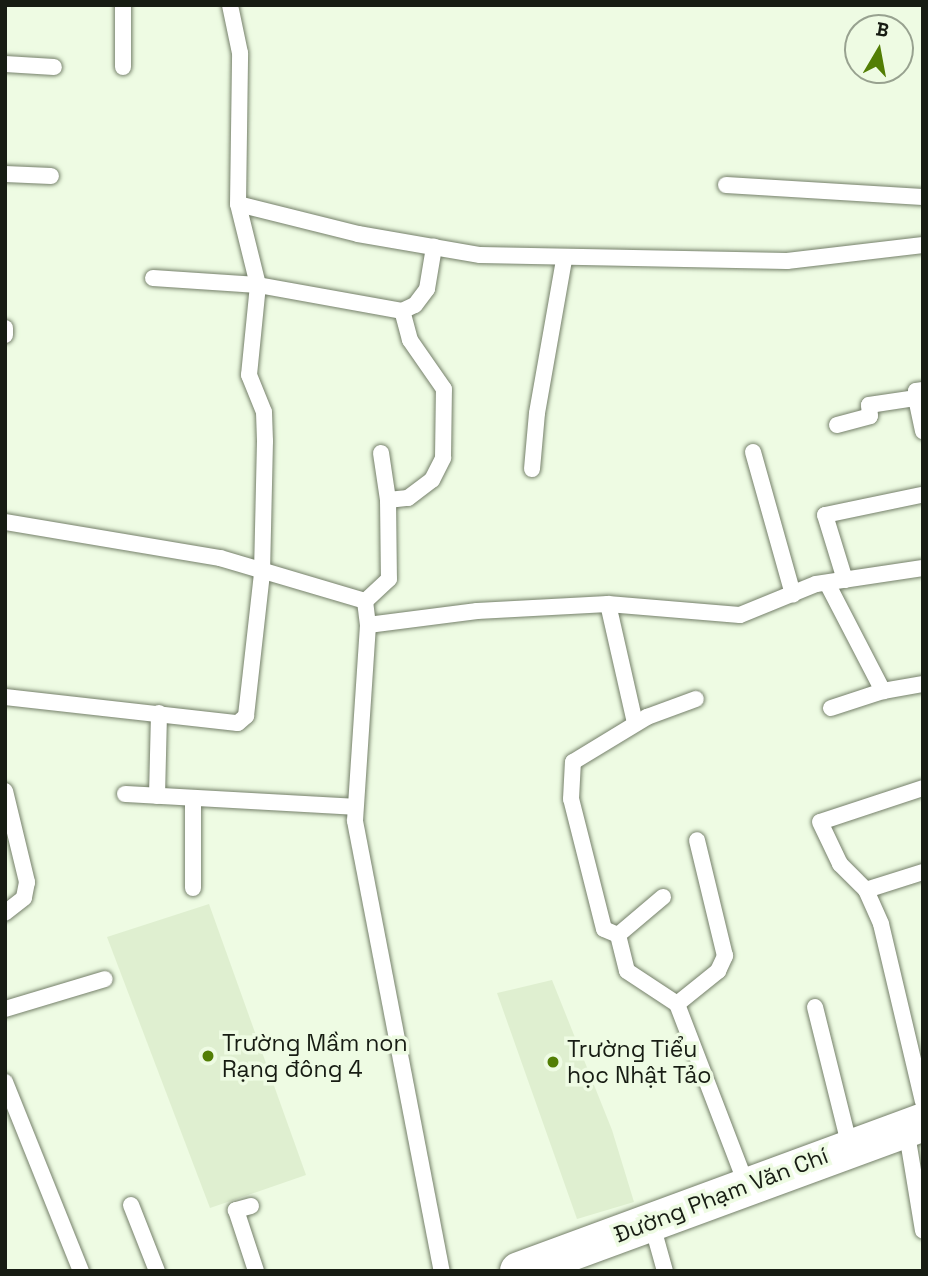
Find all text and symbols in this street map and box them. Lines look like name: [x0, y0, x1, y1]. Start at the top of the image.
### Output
north arrow: [844, 14, 914, 84]
text: B: [874, 16, 891, 43]
place label: Trường Mầm non Rạng đông 4: [222, 1029, 408, 1083]
place label: Trường Tiểu học Nhật Tảo: [567, 1035, 712, 1089]
marker: Trường Mầm non Rạng đông 4: [200, 1048, 216, 1064]
marker: Trường Tiểu học Nhật Tảo: [545, 1054, 561, 1070]
street label: Đường Phạm Văn Chí: [610, 1141, 832, 1249]

